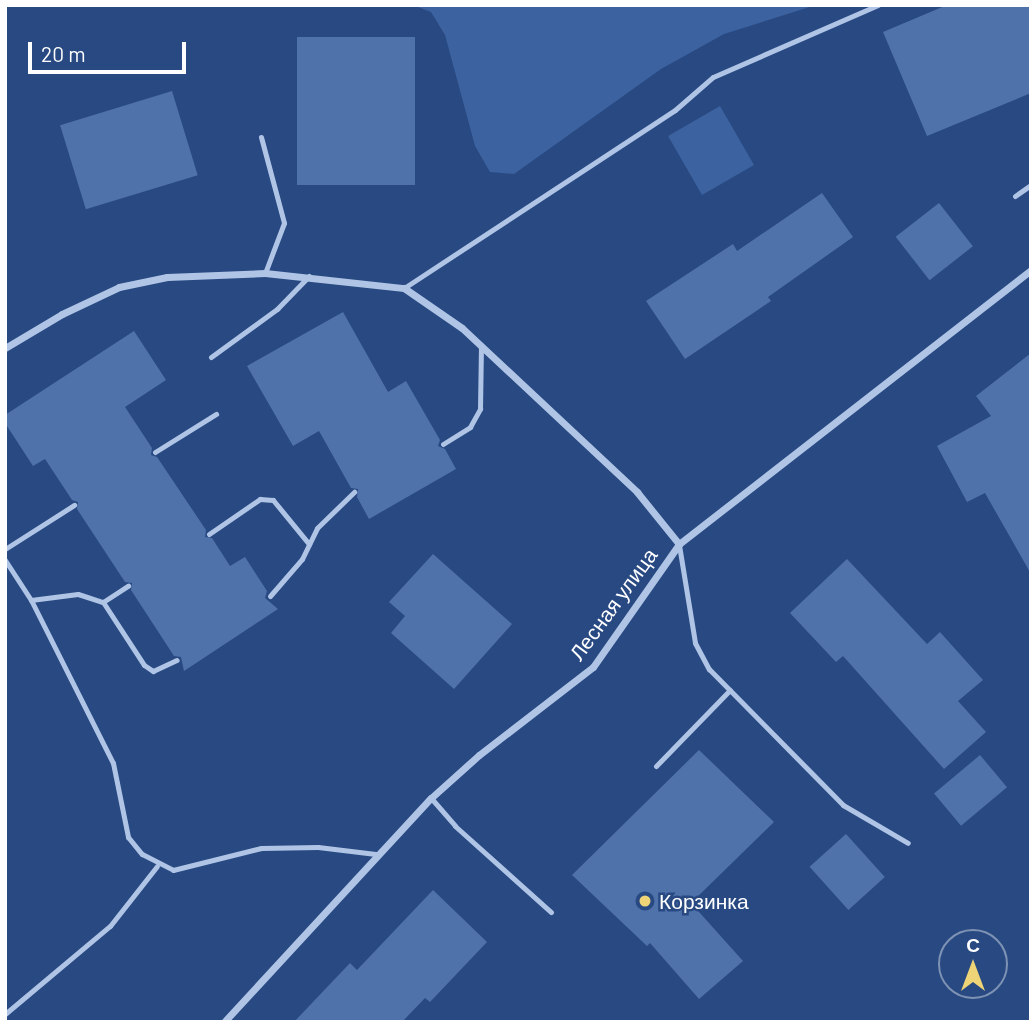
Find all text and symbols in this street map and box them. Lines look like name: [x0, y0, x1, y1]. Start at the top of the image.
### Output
scale bar: [32, 28, 189, 72]
text: 20 m: [41, 41, 86, 66]
street label: Лесная улица: [564, 543, 662, 665]
place label: Корзинка: [659, 888, 749, 914]
marker: Корзинка: [637, 893, 653, 909]
north arrow: [938, 929, 1008, 999]
text: С: [966, 933, 980, 956]

